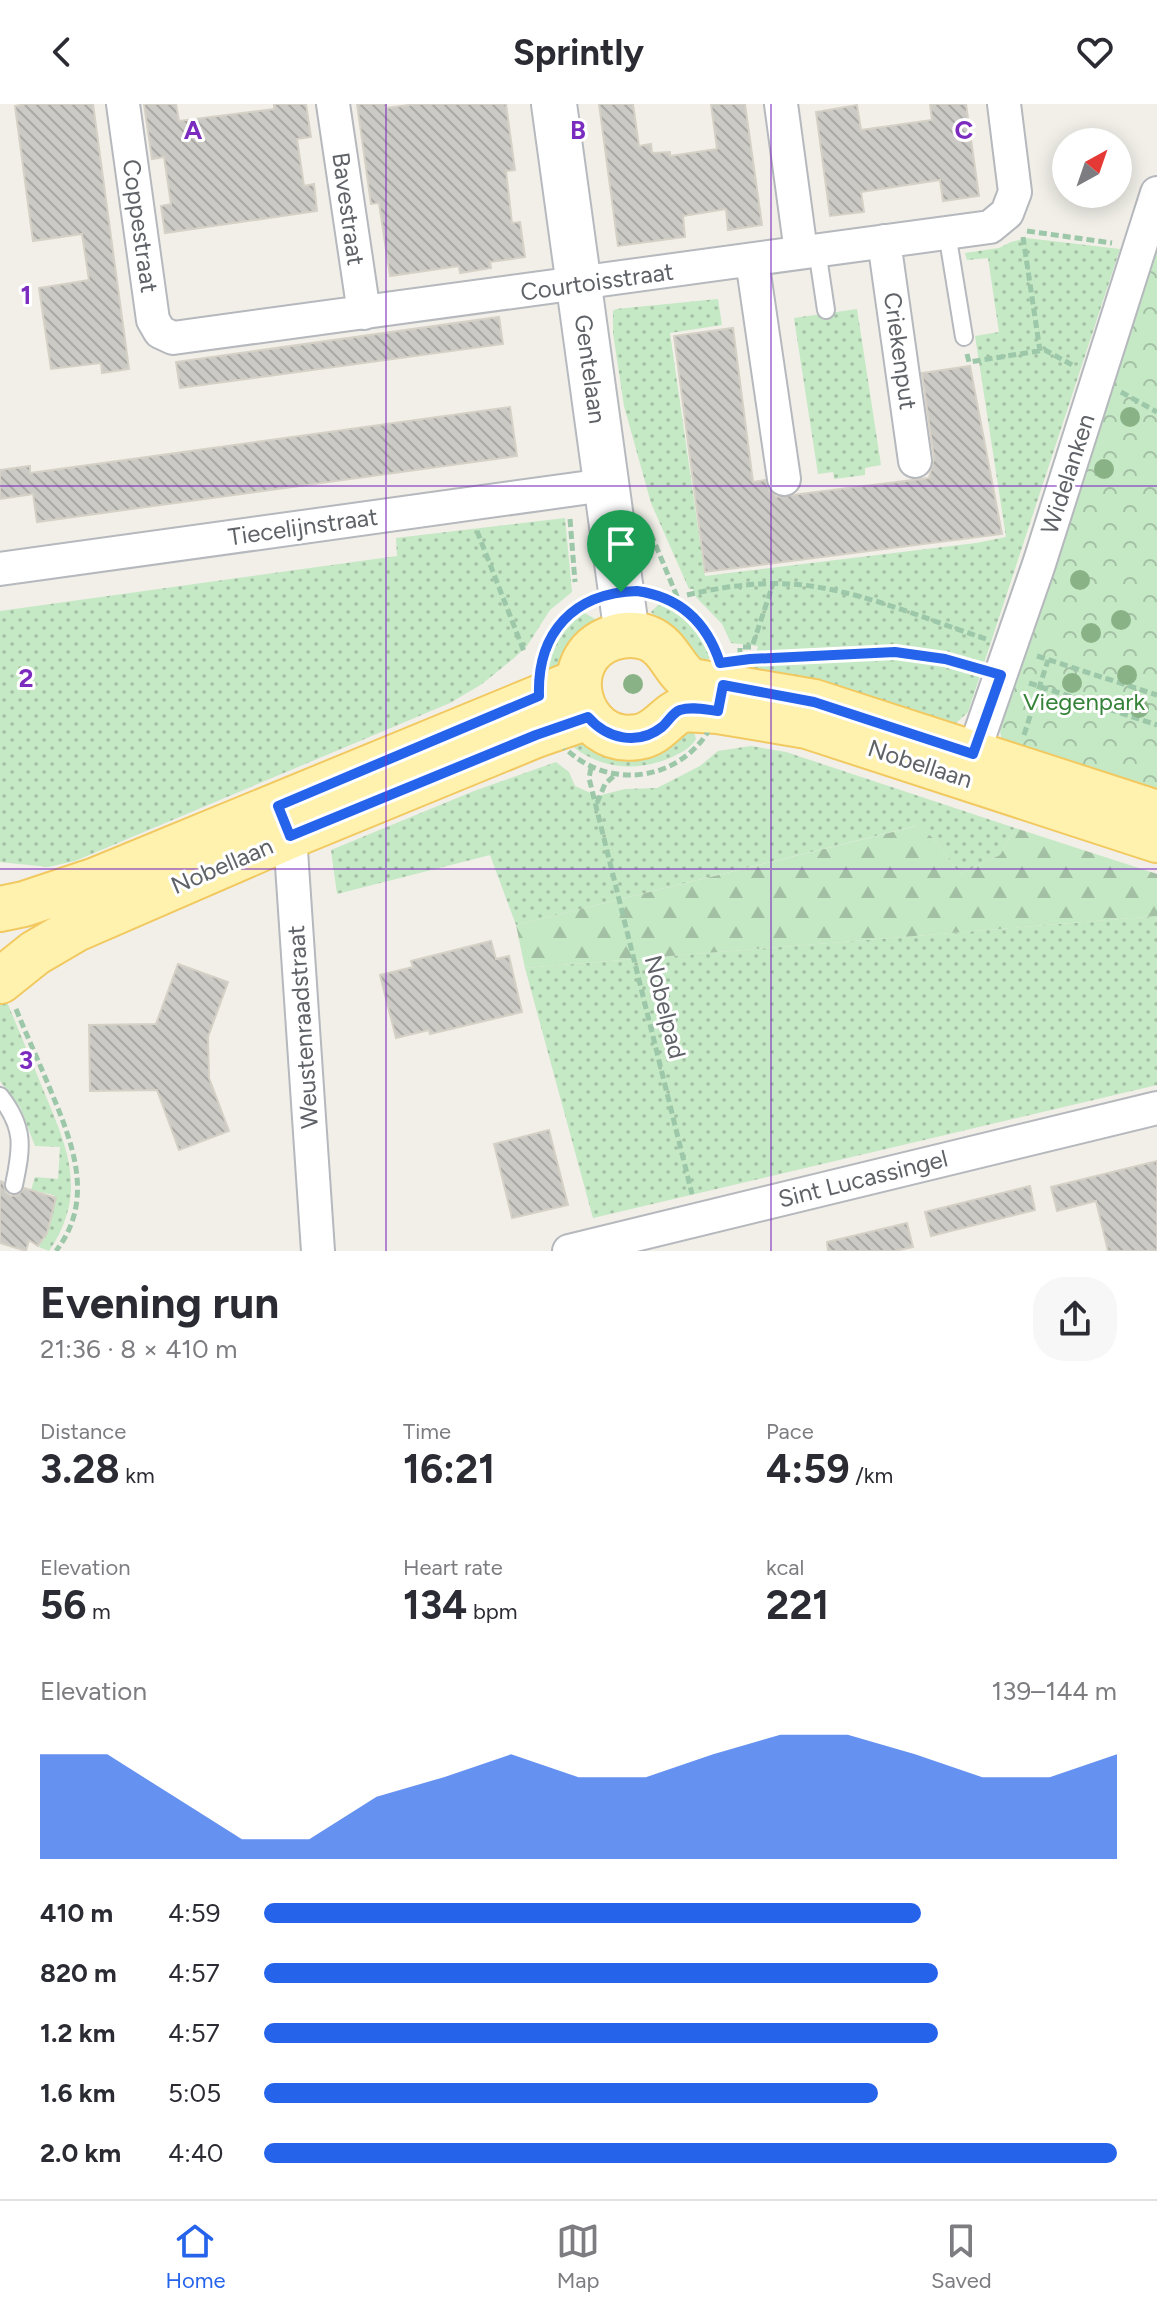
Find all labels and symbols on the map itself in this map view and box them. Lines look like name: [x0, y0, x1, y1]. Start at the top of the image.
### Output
text: A: [184, 114, 203, 146]
text: B: [570, 114, 586, 146]
text: C: [955, 114, 974, 146]
north arrow: [1052, 128, 1132, 208]
street label: Bavestraat: [326, 150, 371, 267]
street label: Coppestraat: [117, 157, 164, 295]
street label: Courtoisstraat: [518, 256, 675, 307]
text: 1: [21, 279, 31, 311]
street label: Criekenput: [878, 290, 923, 412]
street label: Gentelaan: [568, 312, 613, 425]
street label: Widelanken: [1034, 410, 1101, 538]
street label: Tiecelijnstraat: [226, 502, 380, 551]
pin: [587, 510, 655, 592]
text: 2: [18, 662, 34, 694]
park label: Viegenpark: [1023, 687, 1145, 716]
street label: Nobellaan: [864, 733, 976, 794]
street label: Nobellaan: [166, 831, 277, 900]
street label: Weustenraadstraat: [281, 924, 324, 1130]
street label: Nobelpad: [639, 952, 692, 1062]
text: 3: [19, 1044, 33, 1076]
street label: Sint Lucassingel: [775, 1143, 951, 1214]

